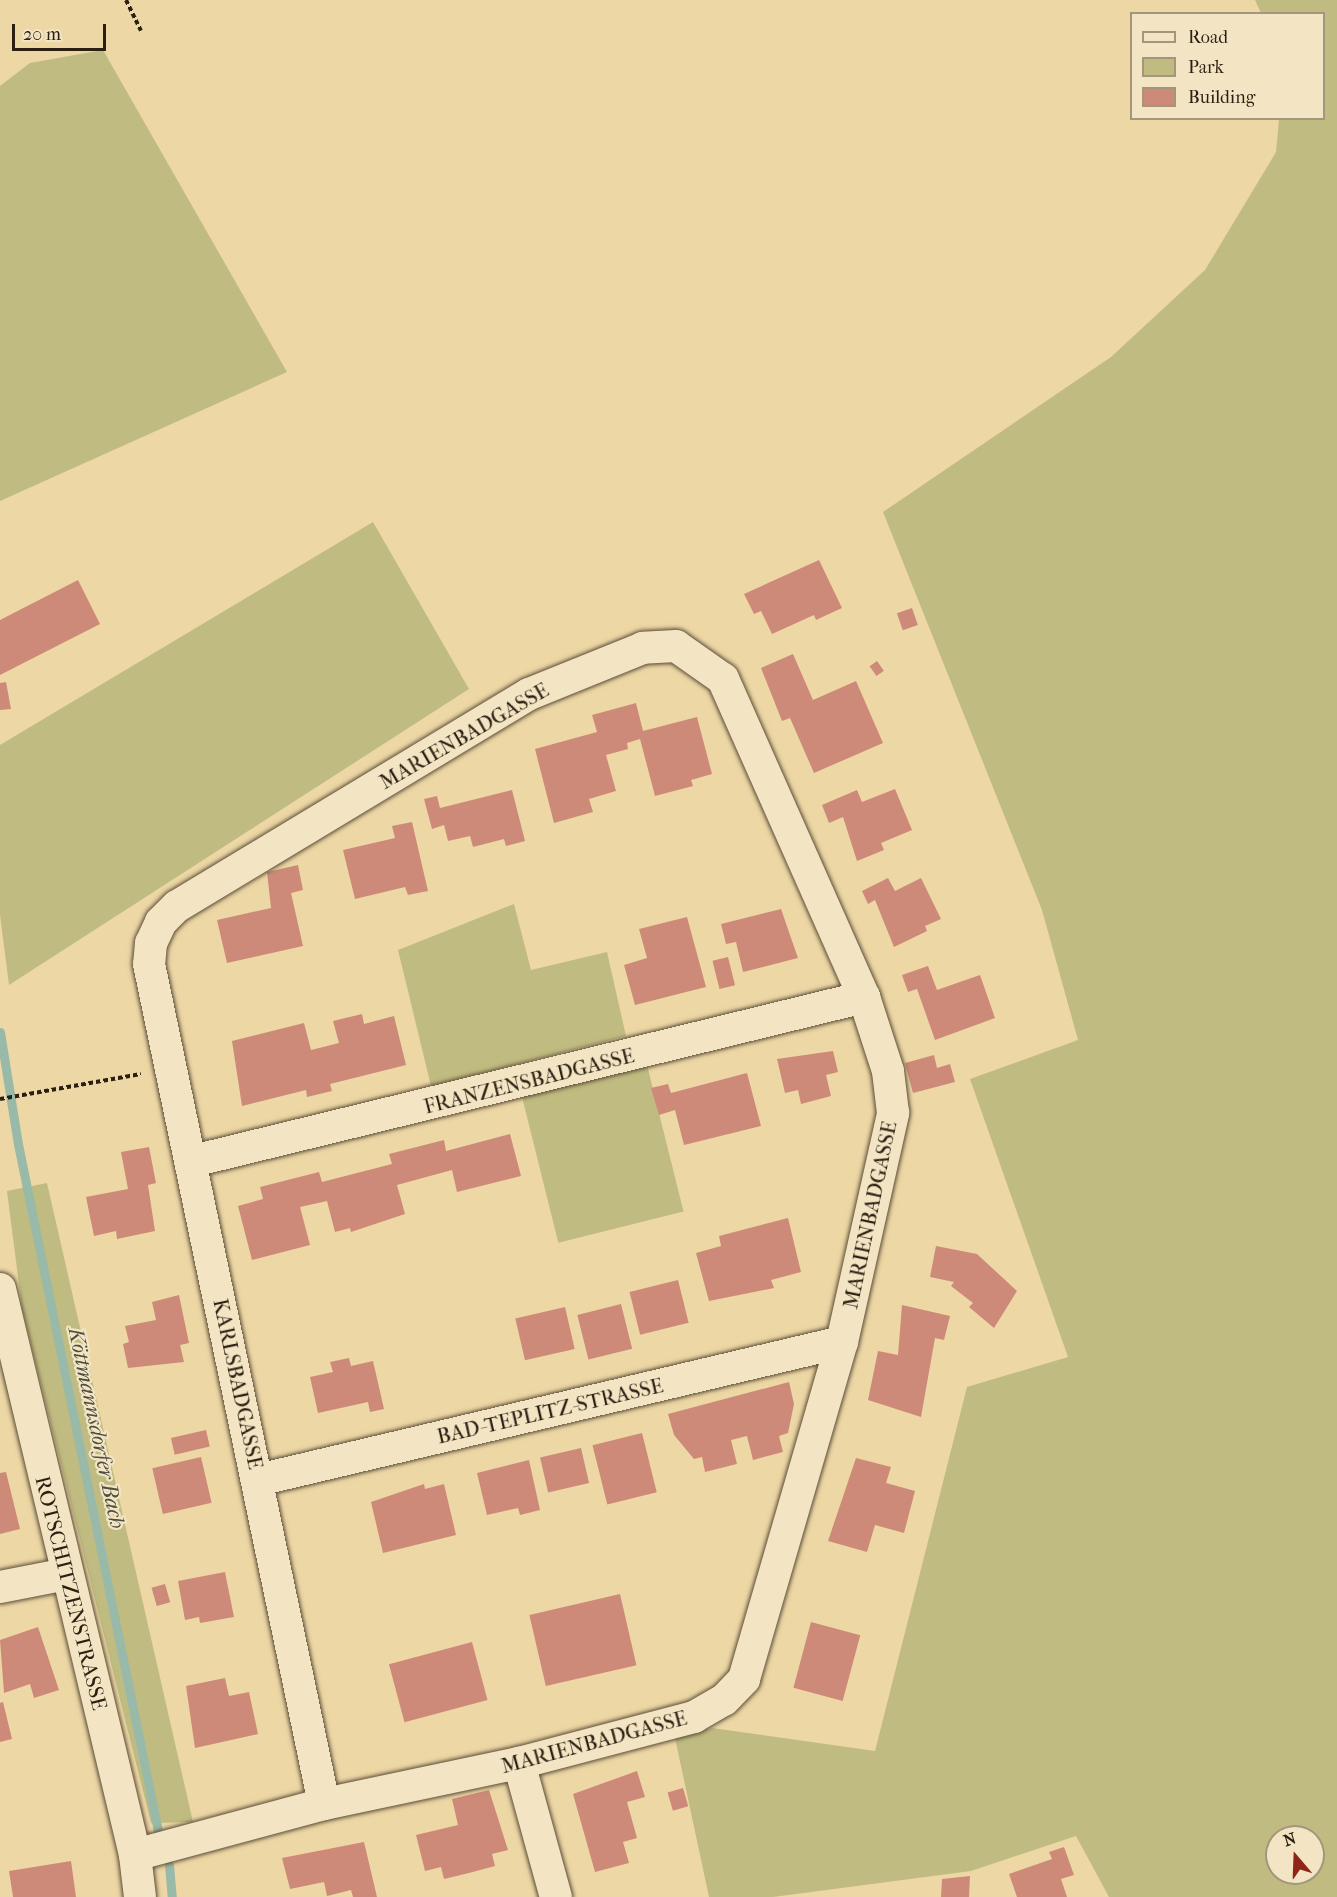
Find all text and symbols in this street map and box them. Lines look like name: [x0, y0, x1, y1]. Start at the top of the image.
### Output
scale bar: [15, 12, 110, 50]
legend: [1130, 12, 1325, 120]
text: 20 m: [23, 24, 61, 45]
text: Road: [1188, 27, 1228, 48]
text: Park: [1188, 57, 1224, 78]
text: Building: [1188, 87, 1255, 108]
street label: MARIENBADGASSE: [375, 677, 553, 795]
street label: FRANZENSBADGASSE: [421, 1043, 637, 1119]
street label: MARIENBADGASSE: [838, 1119, 902, 1311]
street label: KARLSBADGASSE: [208, 1296, 268, 1472]
water label: Köttmannsdorfer Bach: [62, 1325, 130, 1531]
street label: BAD-TEPLITZ-STRASSE: [434, 1373, 666, 1449]
street label: ROTSCHITZENSTRASSE: [30, 1473, 112, 1713]
street label: MARIENBADGASSE: [498, 1705, 690, 1779]
north arrow: [1265, 1825, 1325, 1885]
text: N: [1281, 1828, 1298, 1850]

